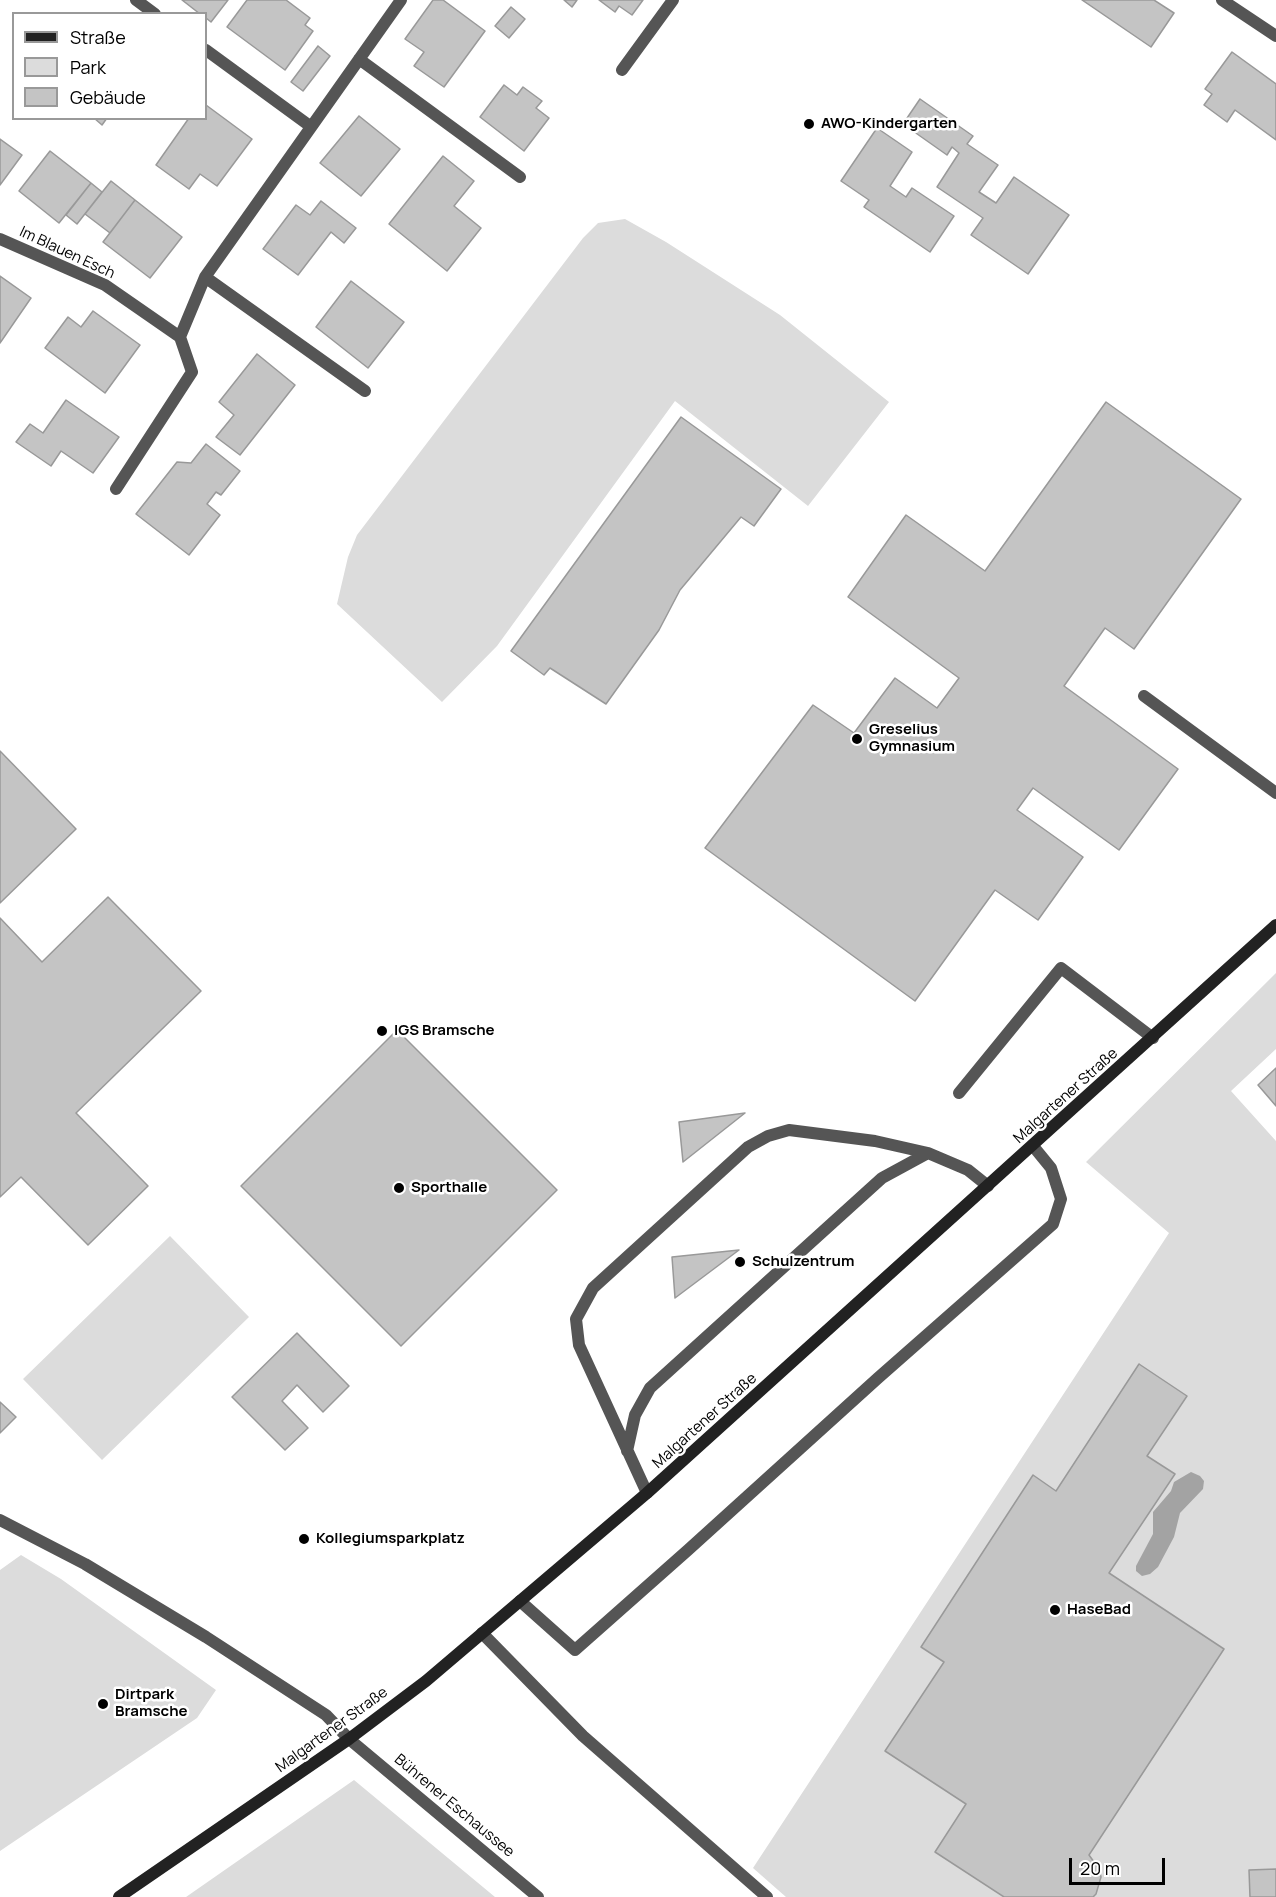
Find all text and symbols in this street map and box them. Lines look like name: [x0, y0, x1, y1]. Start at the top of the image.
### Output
legend: [12, 12, 207, 120]
text: Straße: [70, 25, 126, 49]
text: Park: [70, 55, 106, 79]
text: Gebäude: [70, 85, 146, 109]
place label: AWO-Kindergarten: [821, 115, 957, 133]
marker: AWO-Kindergarten: [802, 117, 816, 131]
street label: Im Blauen Esch: [16, 223, 118, 283]
place label: Greselius Gymnasium: [869, 721, 955, 756]
marker: Greselius Gymnasium: [850, 732, 864, 746]
place label: IGS Bramsche: [394, 1022, 495, 1040]
marker: IGS Bramsche: [375, 1024, 389, 1038]
street label: Malgartener Straße: [1010, 1045, 1122, 1147]
place label: Sporthalle: [411, 1179, 487, 1197]
marker: Sporthalle: [392, 1181, 406, 1195]
place label: Schulzentrum: [752, 1253, 854, 1271]
marker: Schulzentrum: [733, 1255, 747, 1269]
street label: Malgartener Straße: [649, 1370, 761, 1472]
place label: Kollegiumsparkplatz: [316, 1530, 465, 1548]
marker: Kollegiumsparkplatz: [297, 1532, 311, 1546]
place label: HaseBad: [1067, 1601, 1131, 1619]
marker: HaseBad: [1048, 1603, 1062, 1617]
street label: Malgartener Straße: [273, 1683, 391, 1777]
place label: Dirtpark Bramsche: [115, 1686, 188, 1721]
marker: Dirtpark Bramsche: [96, 1697, 110, 1711]
street label: Bührener Eschaussee: [390, 1751, 518, 1861]
scale bar: [1072, 1846, 1168, 1884]
text: 20 m: [1080, 1856, 1120, 1880]

